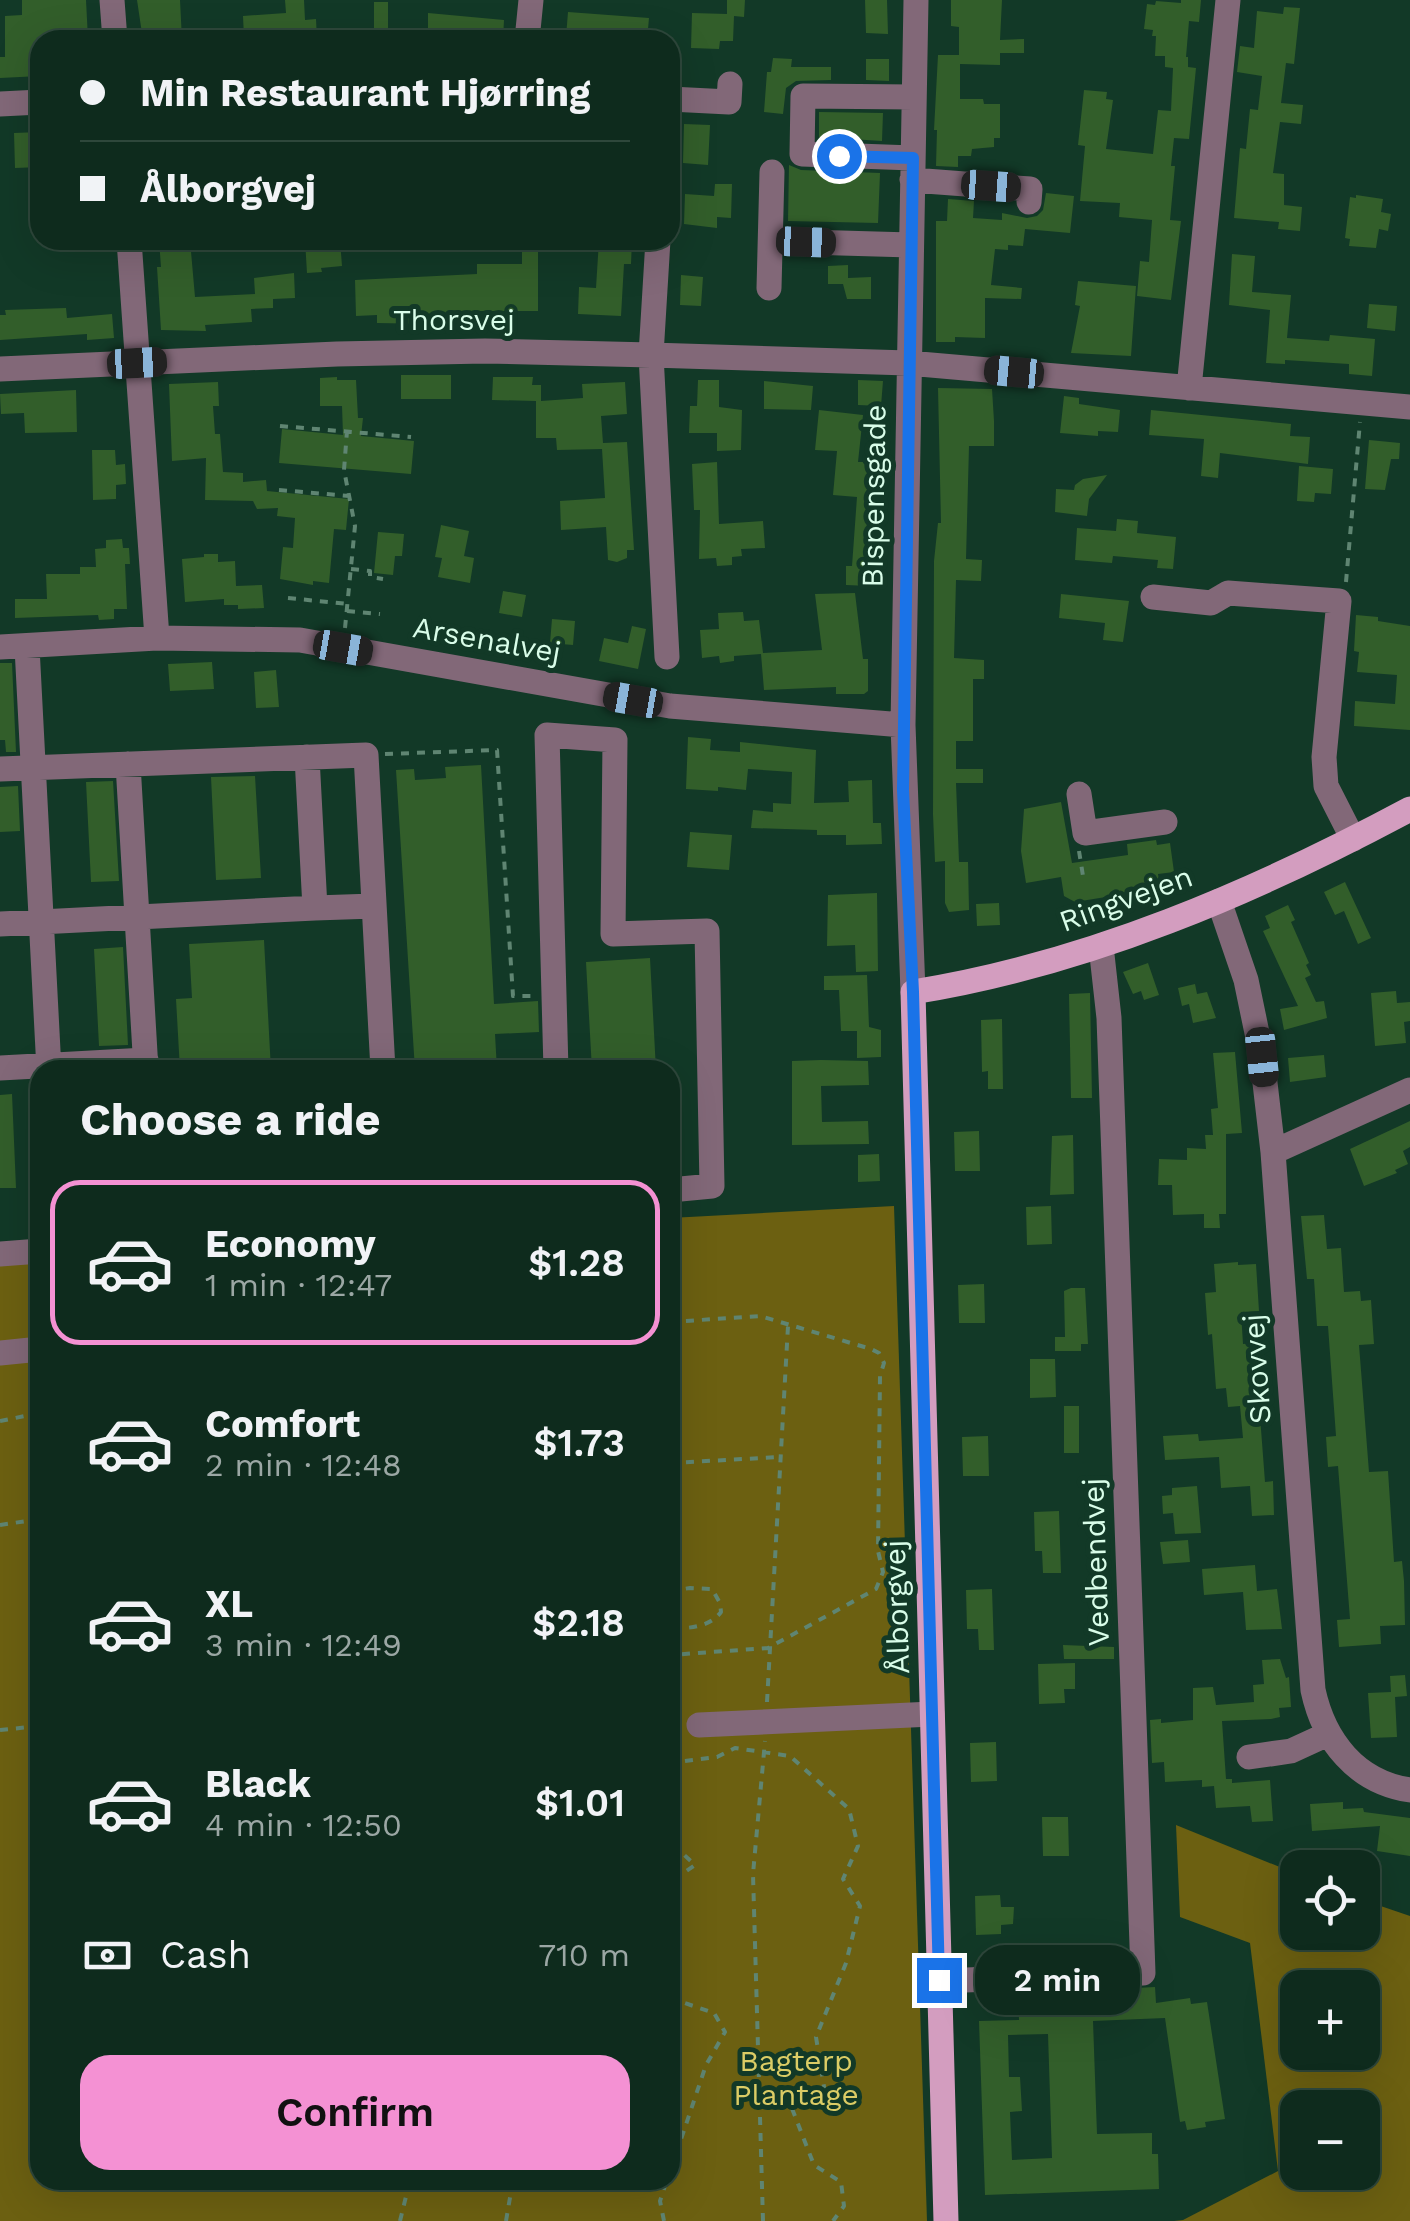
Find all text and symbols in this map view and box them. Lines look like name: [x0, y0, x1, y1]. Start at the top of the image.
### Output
text: Min Restaurant Hjørring: [140, 71, 590, 115]
route start: [817, 134, 862, 179]
text: Ålborgvej: [140, 167, 316, 211]
car: [960, 169, 1022, 203]
car: [775, 226, 837, 258]
street label: Thorsvej: [393, 302, 515, 337]
car: [106, 346, 168, 380]
car: [983, 354, 1045, 390]
street label: Bispensgade: [854, 404, 893, 588]
street label: Arsenalvej: [410, 609, 564, 670]
car: [311, 628, 375, 668]
car: [601, 680, 665, 720]
street label: Ringvejen: [1054, 858, 1197, 939]
car: [1244, 1026, 1280, 1088]
text: Choose a ride: [80, 1093, 380, 1146]
icon: car: [85, 1218, 175, 1308]
text: Economy: [205, 1222, 376, 1266]
text: $1.28: [528, 1241, 625, 1285]
text: 1 min · 12:47: [205, 1266, 392, 1304]
street label: Skovvej: [1235, 1313, 1278, 1425]
icon: car: [85, 1398, 175, 1488]
text: Comfort: [205, 1402, 360, 1446]
text: $1.73: [534, 1421, 625, 1465]
text: 2 min · 12:48: [205, 1446, 402, 1484]
street label: Vedbendvej: [1075, 1477, 1116, 1647]
street label: Ålborgvej: [877, 1539, 916, 1675]
icon: car: [85, 1578, 175, 1668]
text: XL: [205, 1582, 253, 1626]
text: $2.18: [532, 1601, 625, 1645]
text: 3 min · 12:49: [205, 1626, 402, 1664]
icon: car: [85, 1758, 175, 1848]
text: Black: [205, 1762, 311, 1806]
text: $1.01: [535, 1781, 625, 1825]
text: 4 min · 12:50: [205, 1806, 402, 1844]
map controls: [1280, 1850, 1380, 2190]
button: locate: [1280, 1850, 1380, 1950]
icon: cash: [80, 1928, 135, 1983]
text: Cash: [160, 1933, 251, 1977]
text: 710 m: [538, 1936, 630, 1974]
callout: 2 min: [974, 1945, 1139, 2015]
route end: [917, 1958, 962, 2003]
text: 2 min: [1014, 1961, 1101, 1999]
button: +: [1280, 1970, 1380, 2070]
park label: Bagterp Plantage: [733, 2043, 859, 2112]
button: Confirm: [80, 2055, 630, 2170]
button: −: [1280, 2090, 1380, 2190]

